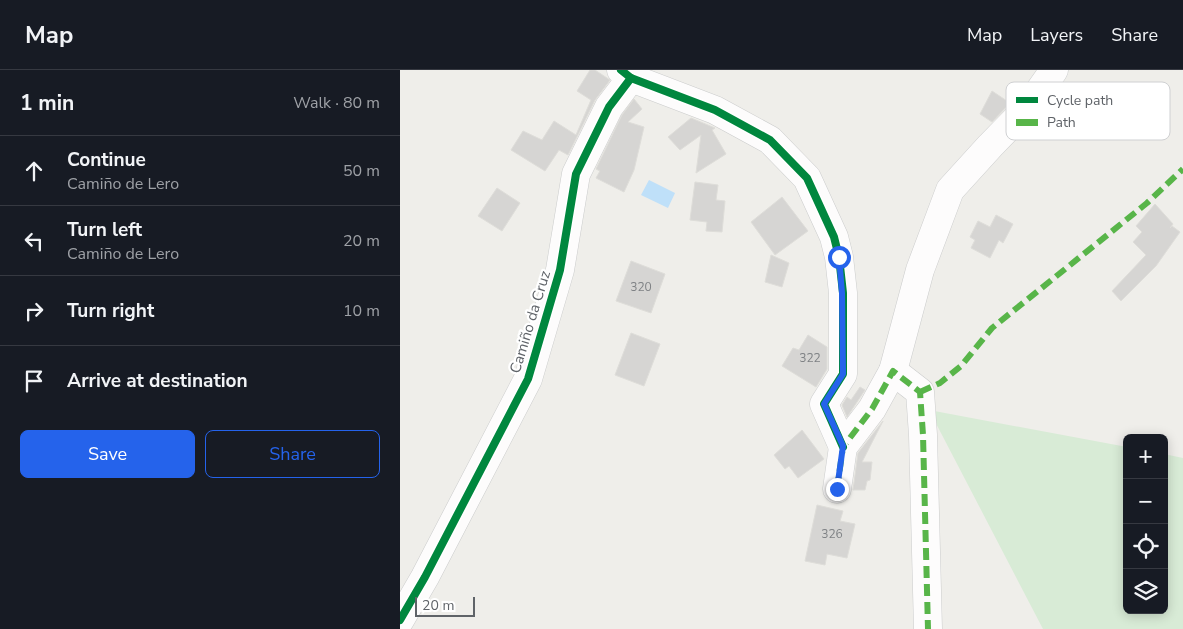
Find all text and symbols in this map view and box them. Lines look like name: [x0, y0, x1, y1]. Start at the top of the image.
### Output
text: Map: [25, 19, 73, 51]
text: Map: [967, 23, 1002, 47]
text: Layers: [1030, 23, 1083, 47]
text: Share: [1111, 23, 1158, 47]
legend: [1006, 82, 1170, 140]
text: 1 min: [20, 89, 74, 117]
text: Cycle path: [1047, 91, 1113, 110]
text: Walk · 80 m: [293, 92, 380, 114]
text: Path: [1047, 113, 1076, 132]
text: Continue: [67, 147, 146, 173]
icon: ahead: [20, 157, 48, 185]
text: 50 m: [343, 160, 380, 182]
text: Camiño de Lero: [67, 173, 179, 195]
text: Turn left: [67, 217, 142, 243]
icon: left: [20, 227, 48, 255]
text: 20 m: [343, 230, 380, 252]
text: Camiño de Lero: [67, 243, 179, 265]
route start: [828, 246, 851, 269]
street label: Camiño da Cruz: [505, 268, 555, 376]
house number: 320: [630, 279, 652, 295]
icon: right: [20, 297, 48, 325]
text: Turn right: [67, 298, 154, 324]
text: 10 m: [343, 300, 380, 322]
house number: 322: [799, 350, 821, 366]
icon: arrive: [20, 367, 48, 395]
text: Arrive at destination: [67, 368, 248, 394]
button: Save: [20, 430, 195, 478]
button: Share: [205, 430, 380, 478]
map controls: [1123, 434, 1168, 614]
button: +: [1123, 434, 1168, 479]
route end: [826, 478, 849, 501]
button: −: [1123, 479, 1168, 524]
button: locate: [1123, 524, 1168, 569]
house number: 326: [821, 526, 843, 542]
button: layers: [1123, 569, 1168, 614]
scale bar: [415, 594, 475, 617]
text: 20 m: [422, 596, 454, 615]

